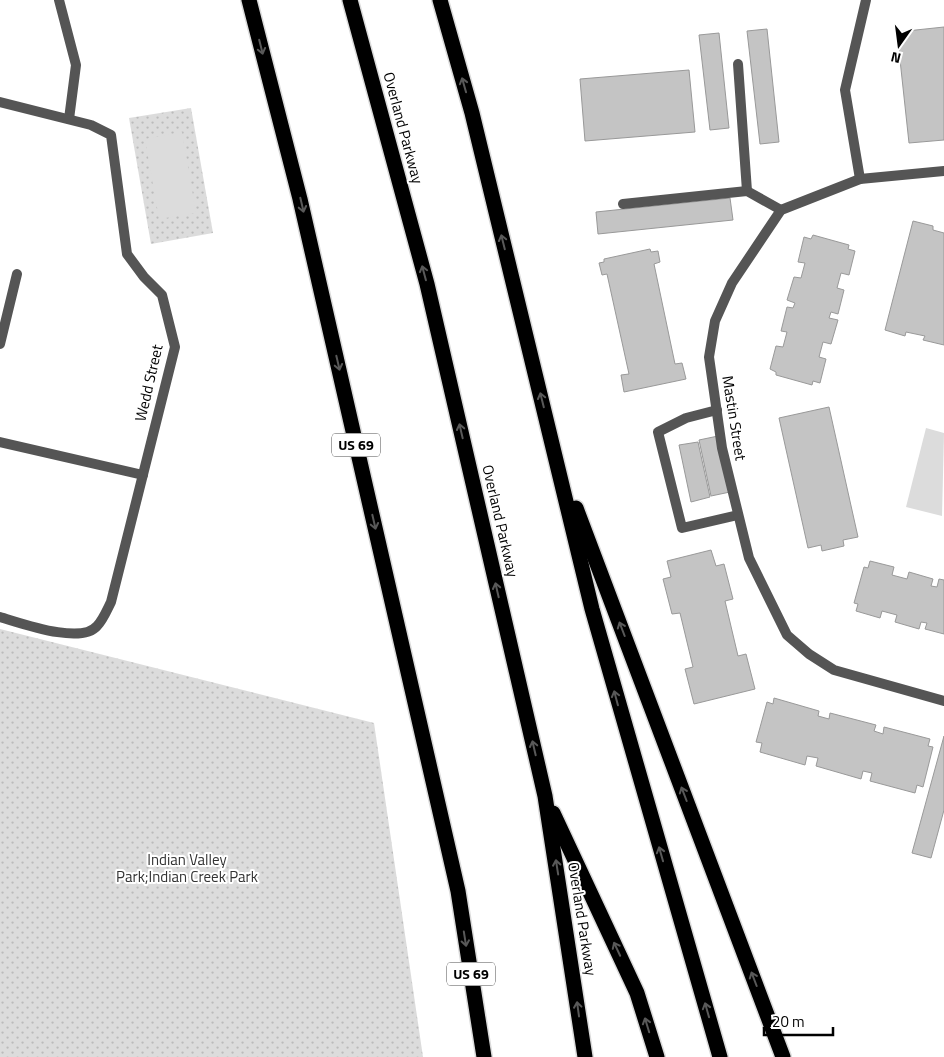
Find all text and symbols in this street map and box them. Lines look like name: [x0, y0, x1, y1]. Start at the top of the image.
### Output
north arrow: [874, 20, 924, 70]
one-way arrow: [257, 39, 266, 55]
text: N: [888, 47, 903, 69]
street label: Overland Parkway: [378, 69, 429, 186]
one-way arrow: [458, 77, 468, 93]
one-way arrow: [298, 196, 307, 212]
one-way arrow: [498, 235, 507, 251]
one-way arrow: [419, 266, 429, 282]
street label: Wedd Street: [128, 341, 169, 424]
one-way arrow: [334, 355, 343, 371]
street label: Mastin Street: [716, 374, 753, 463]
one-way arrow: [537, 393, 546, 409]
one-way arrow: [456, 424, 465, 440]
road number: US 69: [332, 434, 380, 456]
street label: Overland Parkway: [476, 462, 525, 579]
one-way arrow: [370, 513, 379, 529]
one-way arrow: [492, 582, 502, 598]
one-way arrow: [617, 622, 626, 637]
one-way arrow: [611, 690, 621, 706]
one-way arrow: [529, 741, 538, 757]
one-way arrow: [679, 787, 688, 802]
one-way arrow: [656, 847, 666, 863]
park label: Indian Valley Park;Indian Creek Park: [116, 848, 258, 888]
one-way arrow: [551, 860, 561, 876]
street label: Overland Parkway: [562, 860, 603, 977]
one-way arrow: [461, 931, 471, 947]
one-way arrow: [611, 942, 621, 957]
road number: US 69: [447, 962, 495, 986]
one-way arrow: [749, 971, 758, 987]
one-way arrow: [573, 1001, 583, 1017]
one-way arrow: [701, 1003, 711, 1019]
scale bar: [764, 1004, 833, 1036]
text: 20 m: [772, 1010, 805, 1033]
one-way arrow: [641, 1017, 651, 1033]

